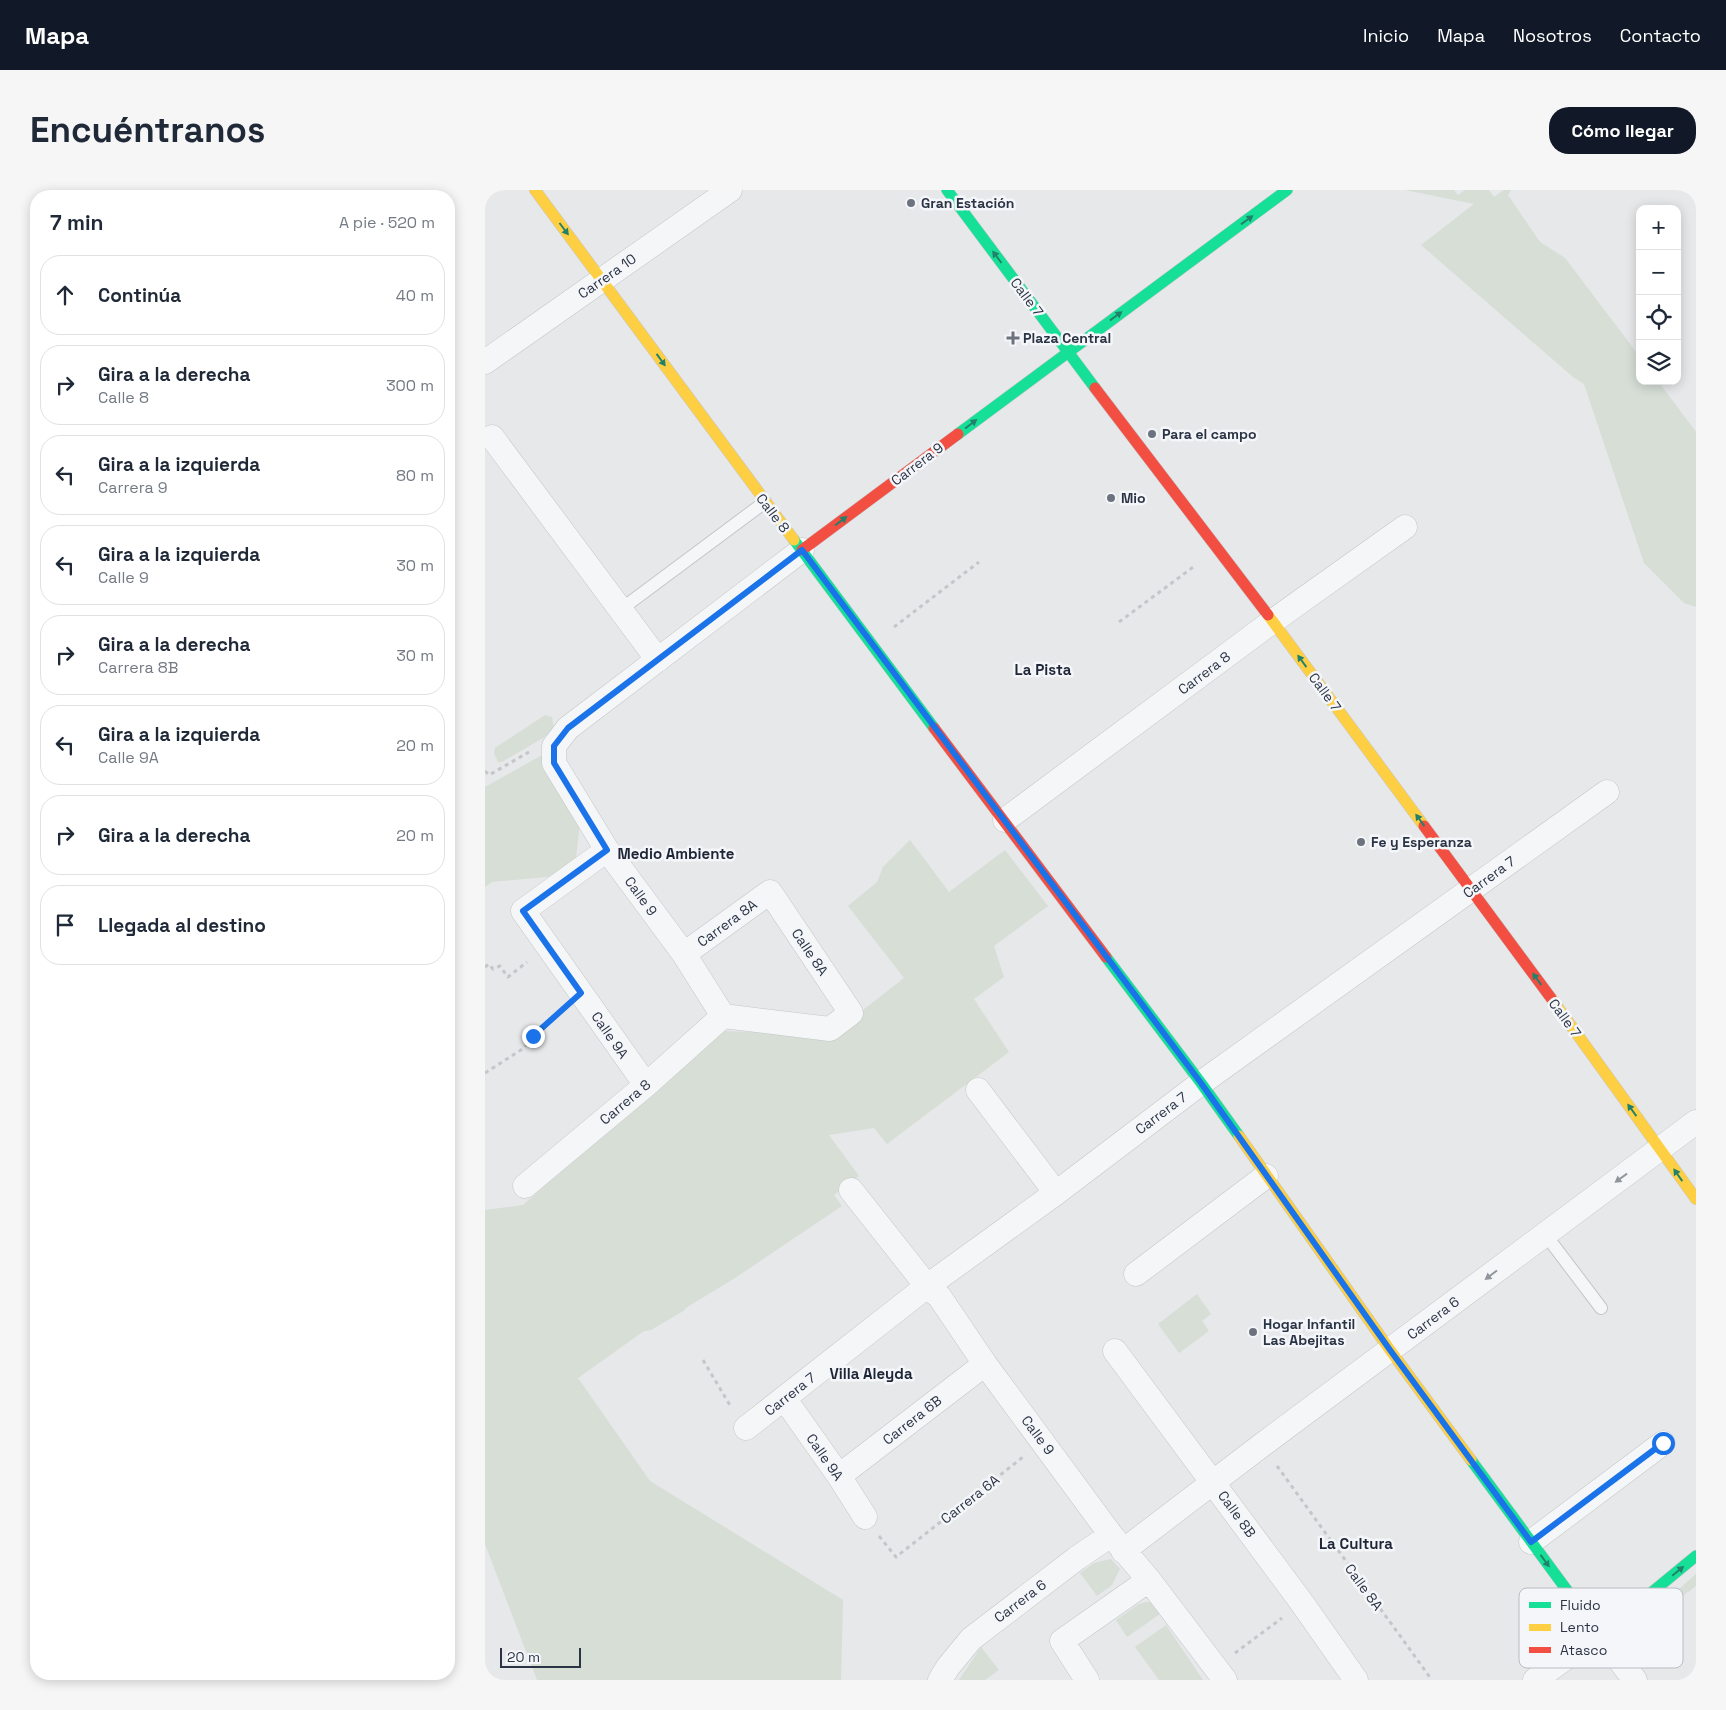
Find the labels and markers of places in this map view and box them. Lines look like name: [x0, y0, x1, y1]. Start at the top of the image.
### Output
place label: Gran Estación: [921, 194, 1014, 212]
marker: Gran Estación: [905, 197, 917, 209]
place label: Plaza Central: [1023, 329, 1111, 347]
marker: Plaza Central: [1007, 332, 1019, 344]
place label: Para el campo: [1162, 425, 1257, 443]
marker: Para el campo: [1146, 428, 1158, 440]
place label: Mio: [1121, 489, 1146, 507]
marker: Mio: [1105, 492, 1117, 504]
place label: Fe y Esperanza: [1371, 833, 1472, 851]
marker: Fe y Esperanza: [1355, 836, 1367, 848]
place label: Hogar Infantil Las Abejitas: [1263, 1315, 1355, 1349]
marker: Hogar Infantil Las Abejitas: [1247, 1326, 1259, 1338]

